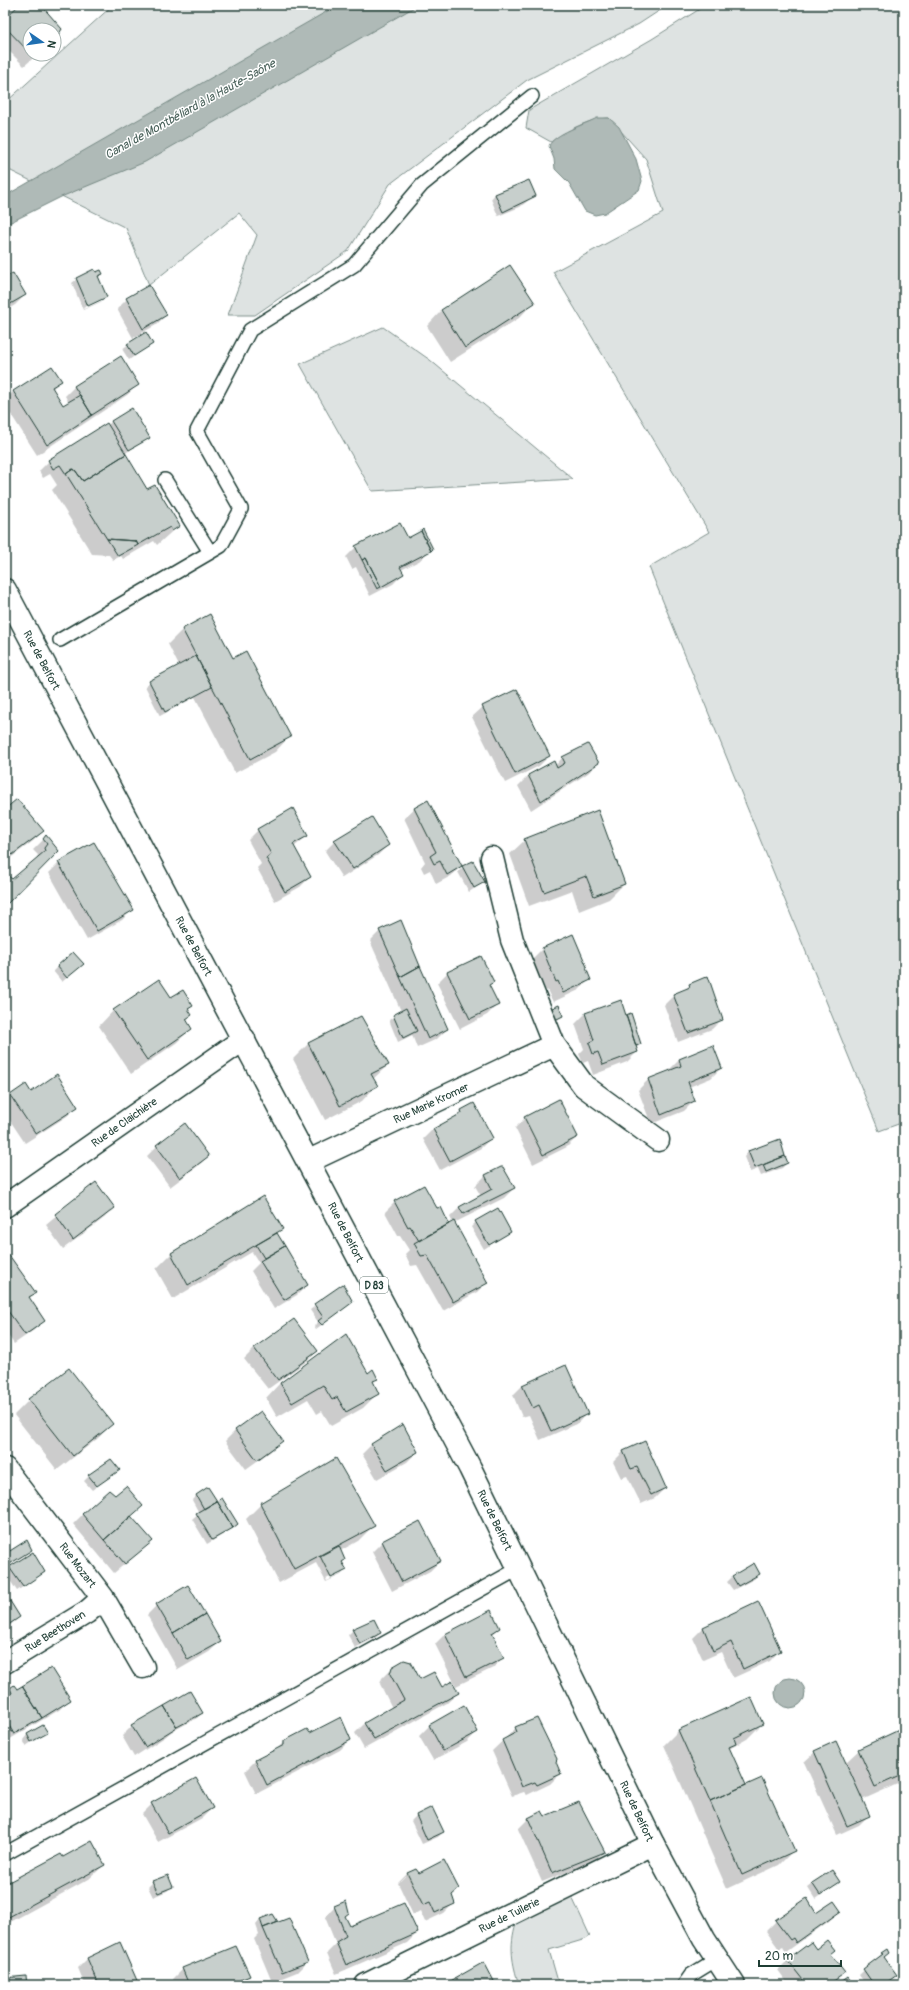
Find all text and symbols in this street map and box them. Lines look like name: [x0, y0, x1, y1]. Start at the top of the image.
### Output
north arrow: [22, 22, 62, 62]
text: N: [44, 39, 58, 50]
water label: Canal de Montbéliard à la Haute-Saône: [102, 56, 279, 163]
street label: Rue de Belfort: [20, 628, 63, 693]
street label: Rue de Belfort: [172, 914, 215, 979]
street label: Rue Marie Kromer: [392, 1080, 471, 1127]
street label: Rue de Claichière: [89, 1095, 160, 1150]
street label: Rue de Belfort: [325, 1200, 366, 1265]
road number: D 83: [360, 1277, 388, 1293]
street label: Rue de Belfort: [474, 1488, 515, 1553]
street label: Rue Mozart: [57, 1540, 99, 1591]
street label: Rue Beethoven: [23, 1608, 88, 1655]
street label: Rue de Belfort: [617, 1779, 656, 1844]
street label: Rue de Tuilerie: [477, 1895, 542, 1936]
scale bar: [759, 1942, 841, 1968]
text: 20 m: [765, 1949, 794, 1964]

